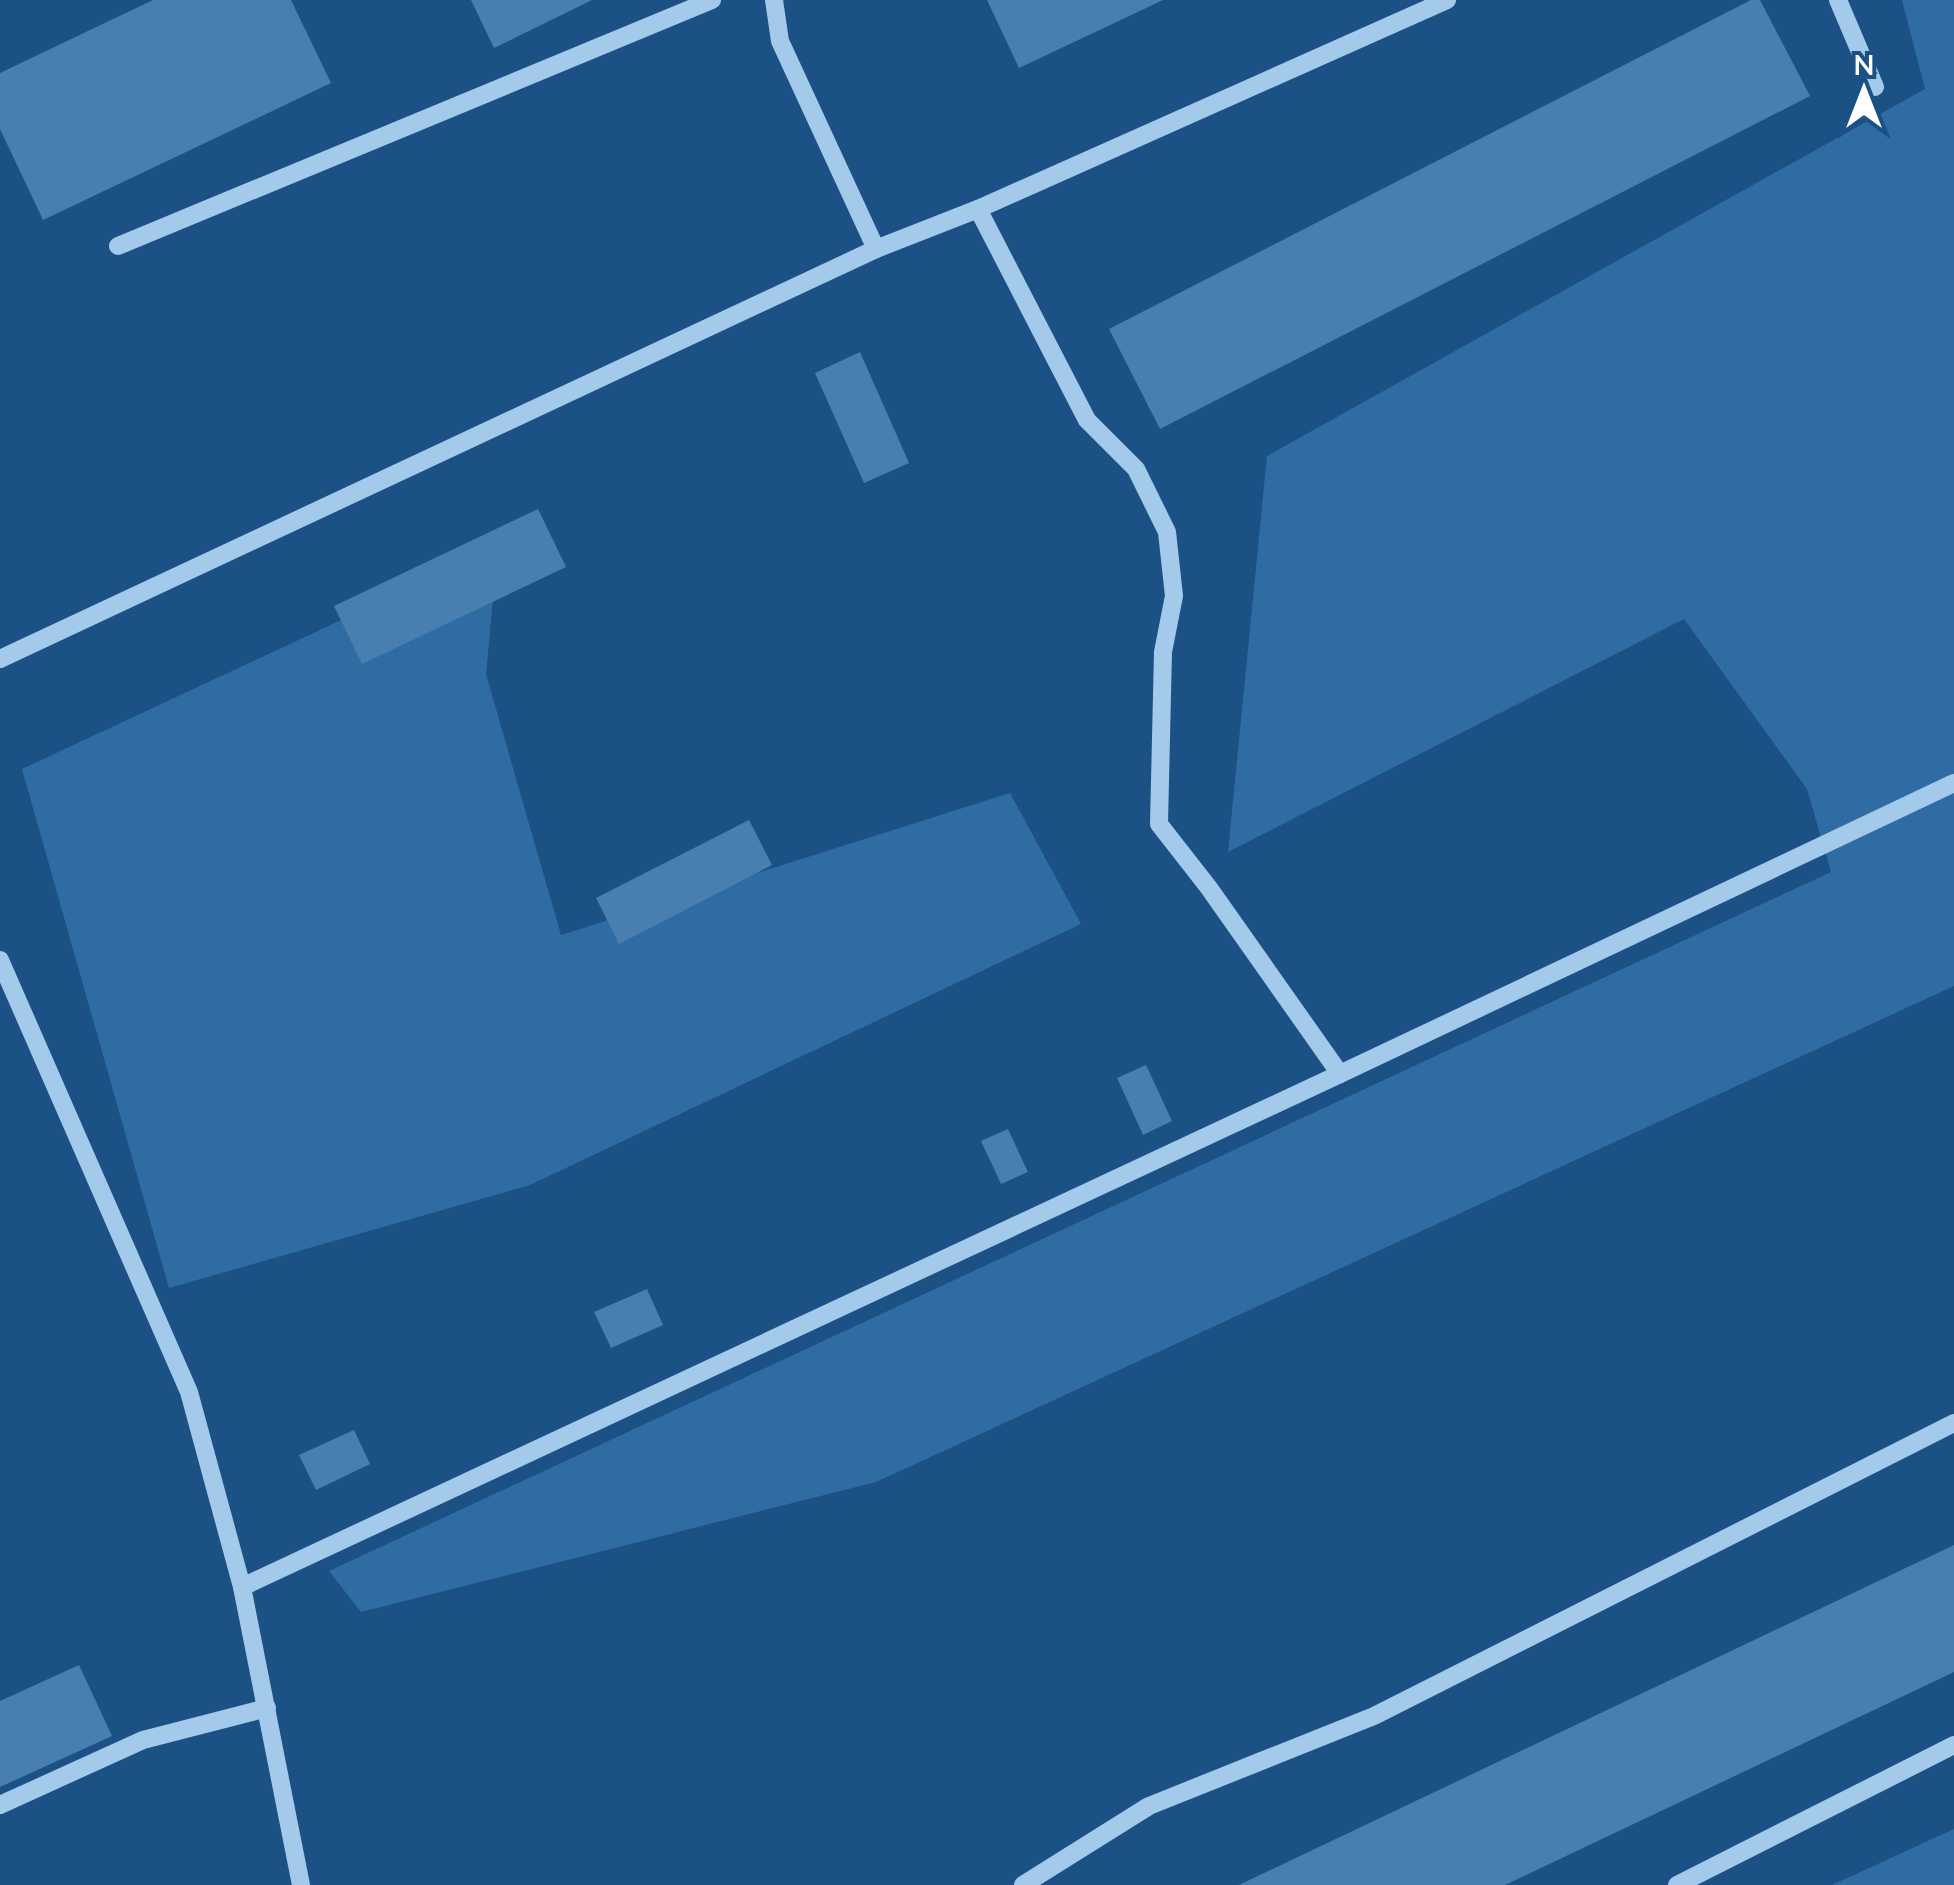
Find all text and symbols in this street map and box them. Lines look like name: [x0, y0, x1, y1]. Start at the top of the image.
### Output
north arrow: [1814, 40, 1914, 140]
text: N: [1854, 47, 1874, 85]

